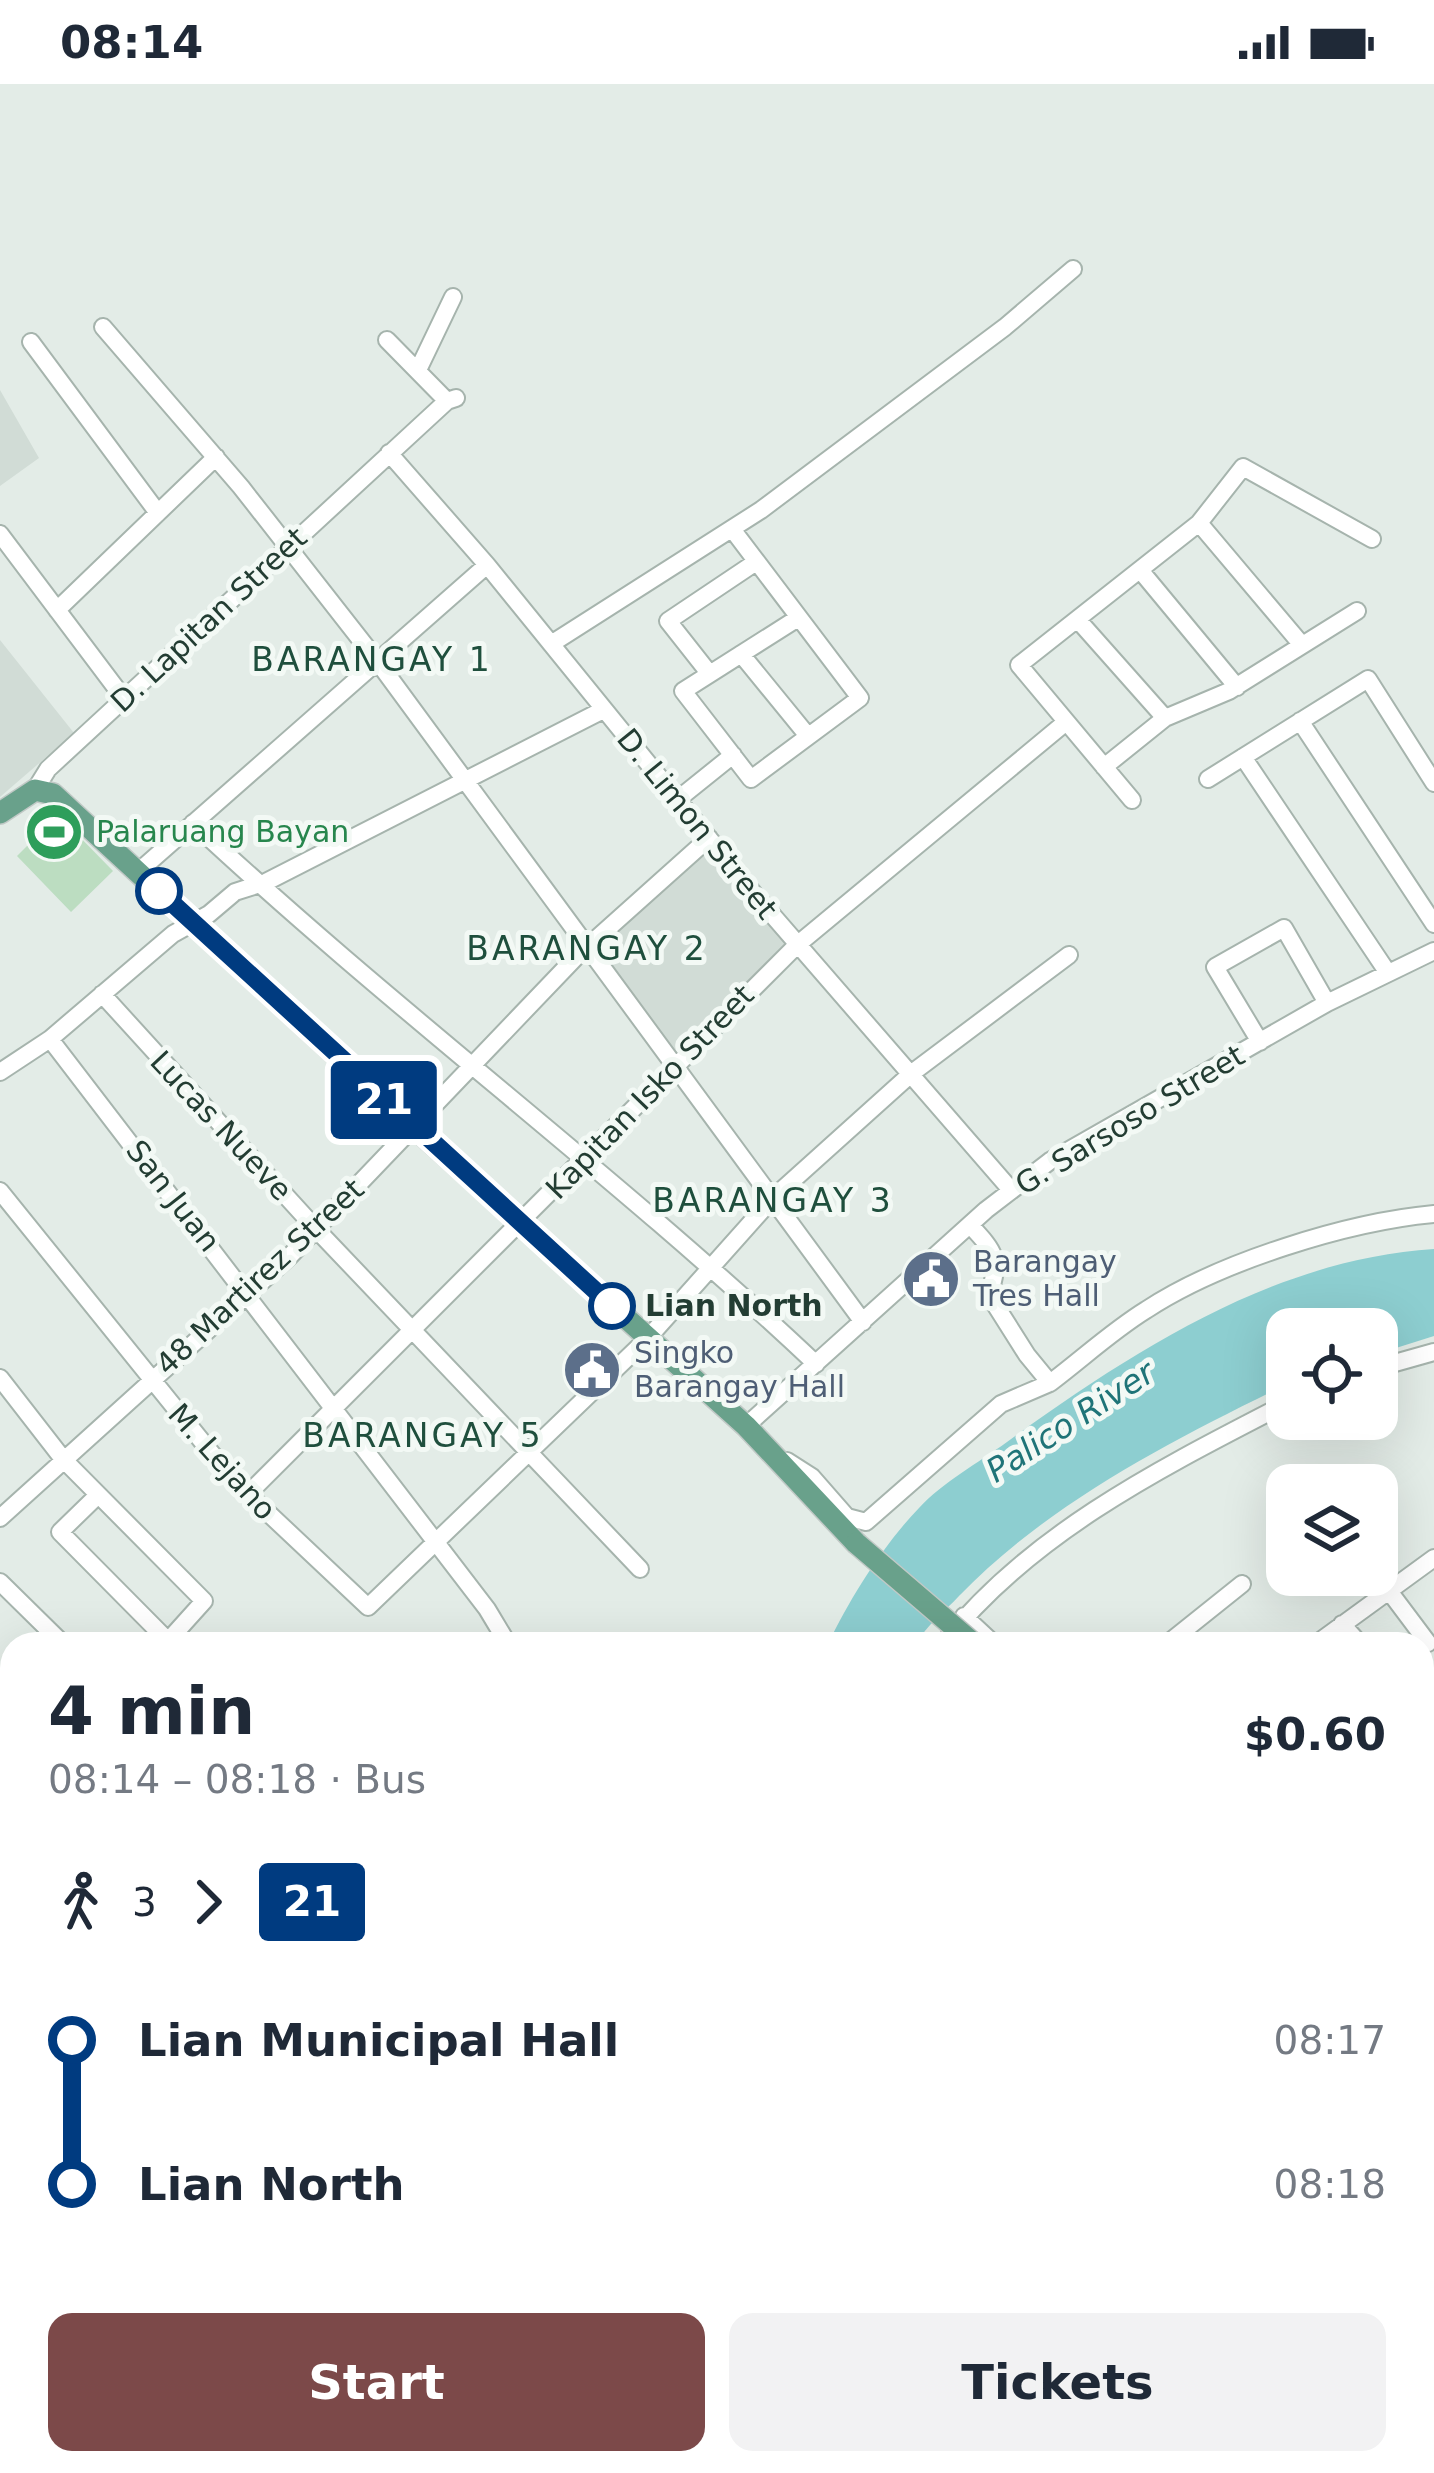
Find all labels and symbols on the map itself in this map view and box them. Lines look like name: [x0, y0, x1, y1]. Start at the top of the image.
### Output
street label: D. Lapitan Street: [104, 520, 314, 719]
district label: BARANGAY 1: [251, 640, 493, 679]
street label: D. Limon Street: [610, 722, 785, 926]
sports icon: Palaruang Bayan: [23, 801, 85, 863]
place label: Palaruang Bayan: [96, 814, 349, 849]
unlabelled marker: [137, 869, 181, 913]
district label: BARANGAY 2: [466, 929, 708, 968]
street label: Kapitan Isko Street: [539, 977, 761, 1206]
street label: G. Sarsoso Street: [1009, 1037, 1251, 1202]
street label: Lucas Nueve: [143, 1044, 299, 1208]
line badge: 21: [330, 1061, 438, 1139]
street label: San Juan: [119, 1133, 228, 1258]
street label: 48 Martirez Street: [149, 1171, 371, 1382]
district label: BARANGAY 3: [652, 1181, 894, 1220]
place label: Barangay Tres Hall: [972, 1244, 1117, 1313]
public building icon: Barangay Tres Hall: [900, 1248, 962, 1310]
marker: Lian North: [590, 1284, 634, 1328]
place label: Lian North: [645, 1288, 823, 1323]
place label: Singko Barangay Hall: [634, 1335, 845, 1404]
public building icon: Singko Barangay Hall: [561, 1339, 623, 1401]
water label: Palico River: [979, 1351, 1164, 1490]
street label: M. Lejano: [161, 1397, 283, 1527]
district label: BARANGAY 5: [302, 1416, 544, 1455]

